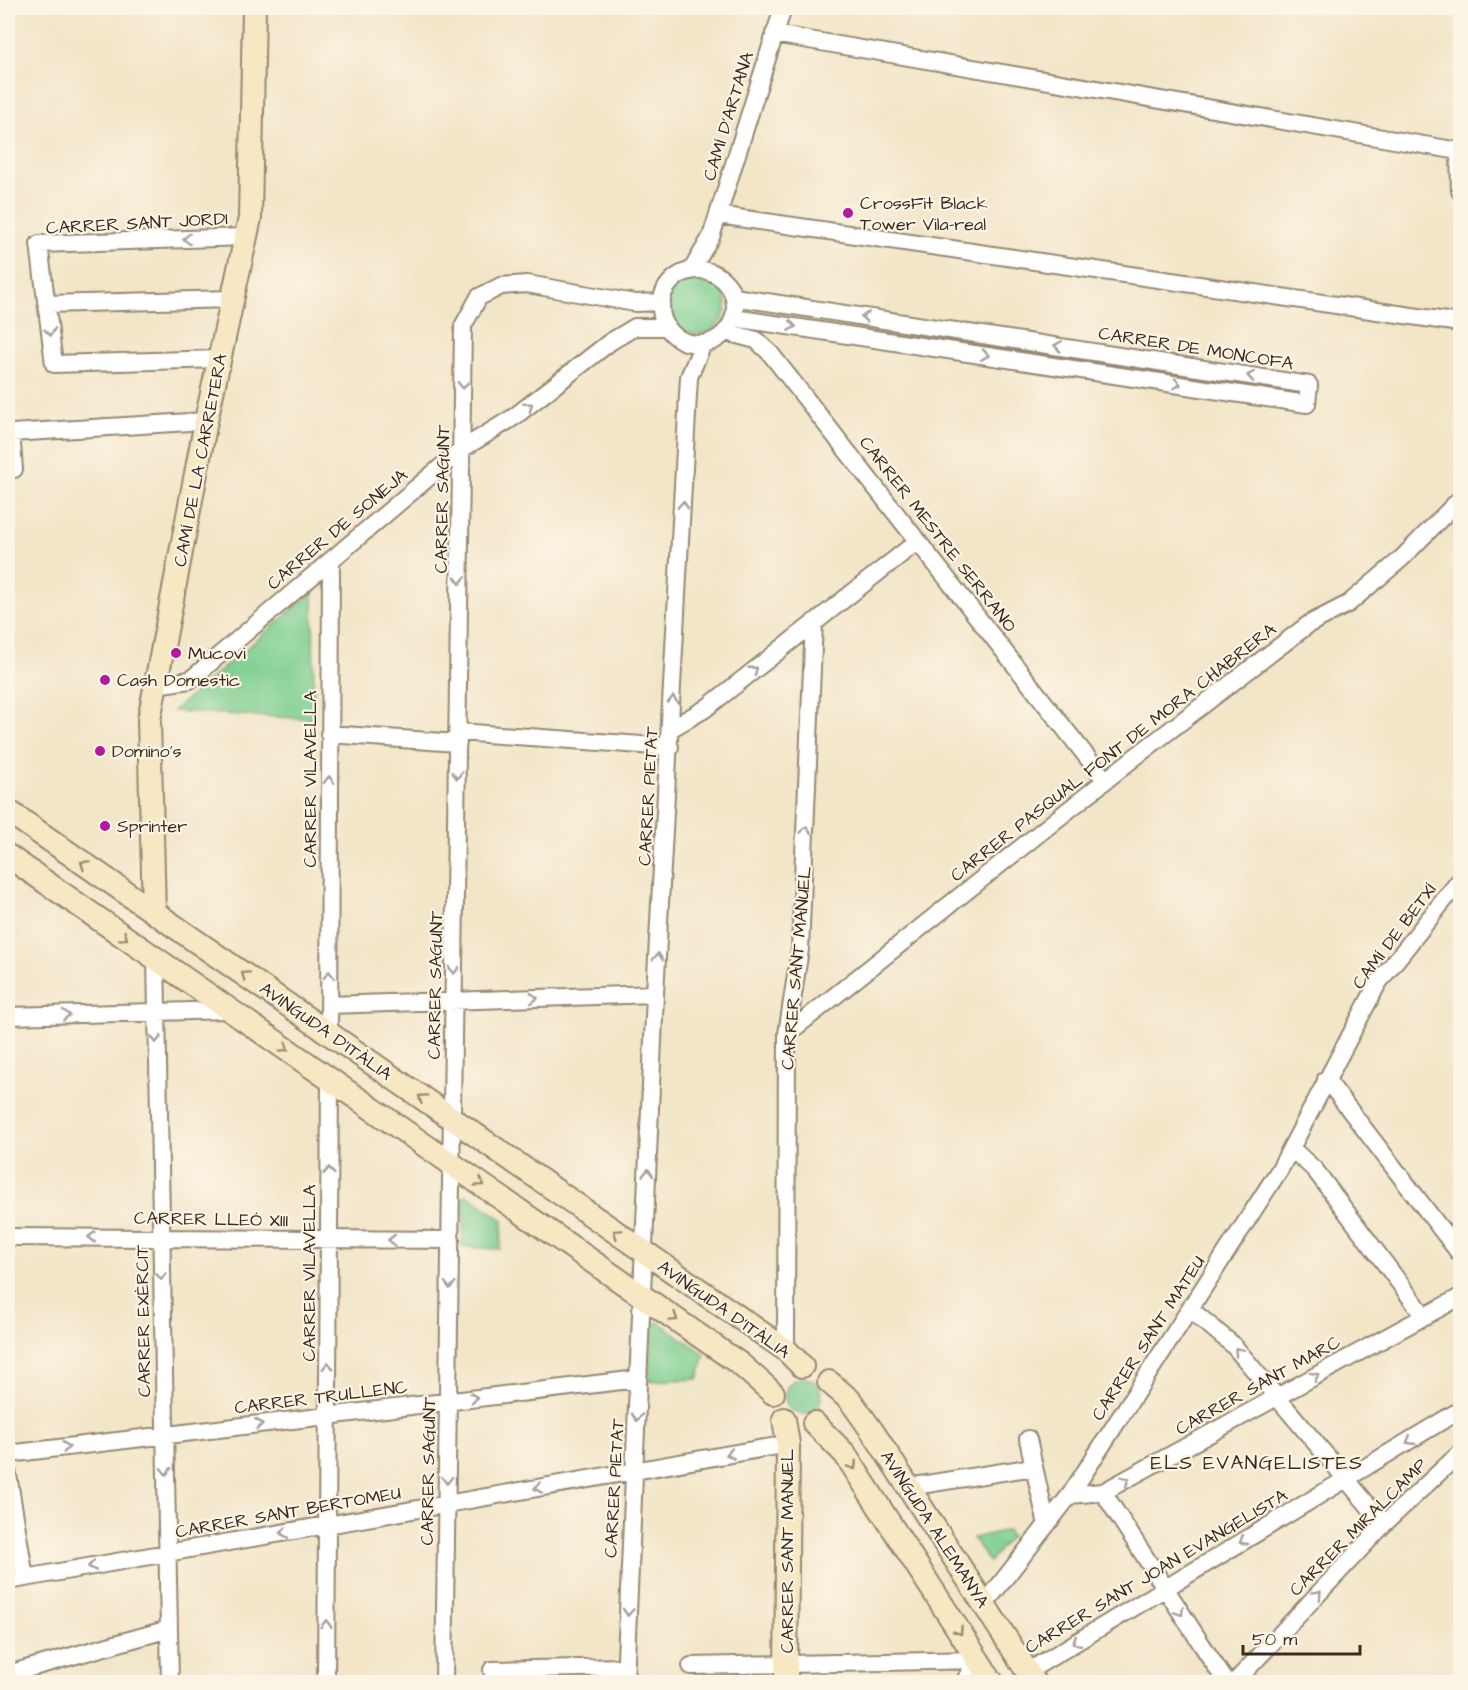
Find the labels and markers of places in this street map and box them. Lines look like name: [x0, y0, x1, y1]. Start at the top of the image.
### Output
place label: CrossFit Black Tower Vila-real: [860, 191, 988, 237]
marker: CrossFit Black Tower Vila-real: [841, 206, 855, 220]
place label: Mucovi: [188, 641, 246, 666]
marker: Mucovi: [169, 646, 183, 660]
place label: Cash Domestic: [117, 668, 240, 693]
marker: Cash Domestic: [98, 673, 112, 687]
place label: Domino's: [112, 739, 182, 764]
marker: Domino's: [93, 744, 107, 758]
place label: Sprinter: [117, 814, 187, 839]
marker: Sprinter: [98, 819, 112, 833]

